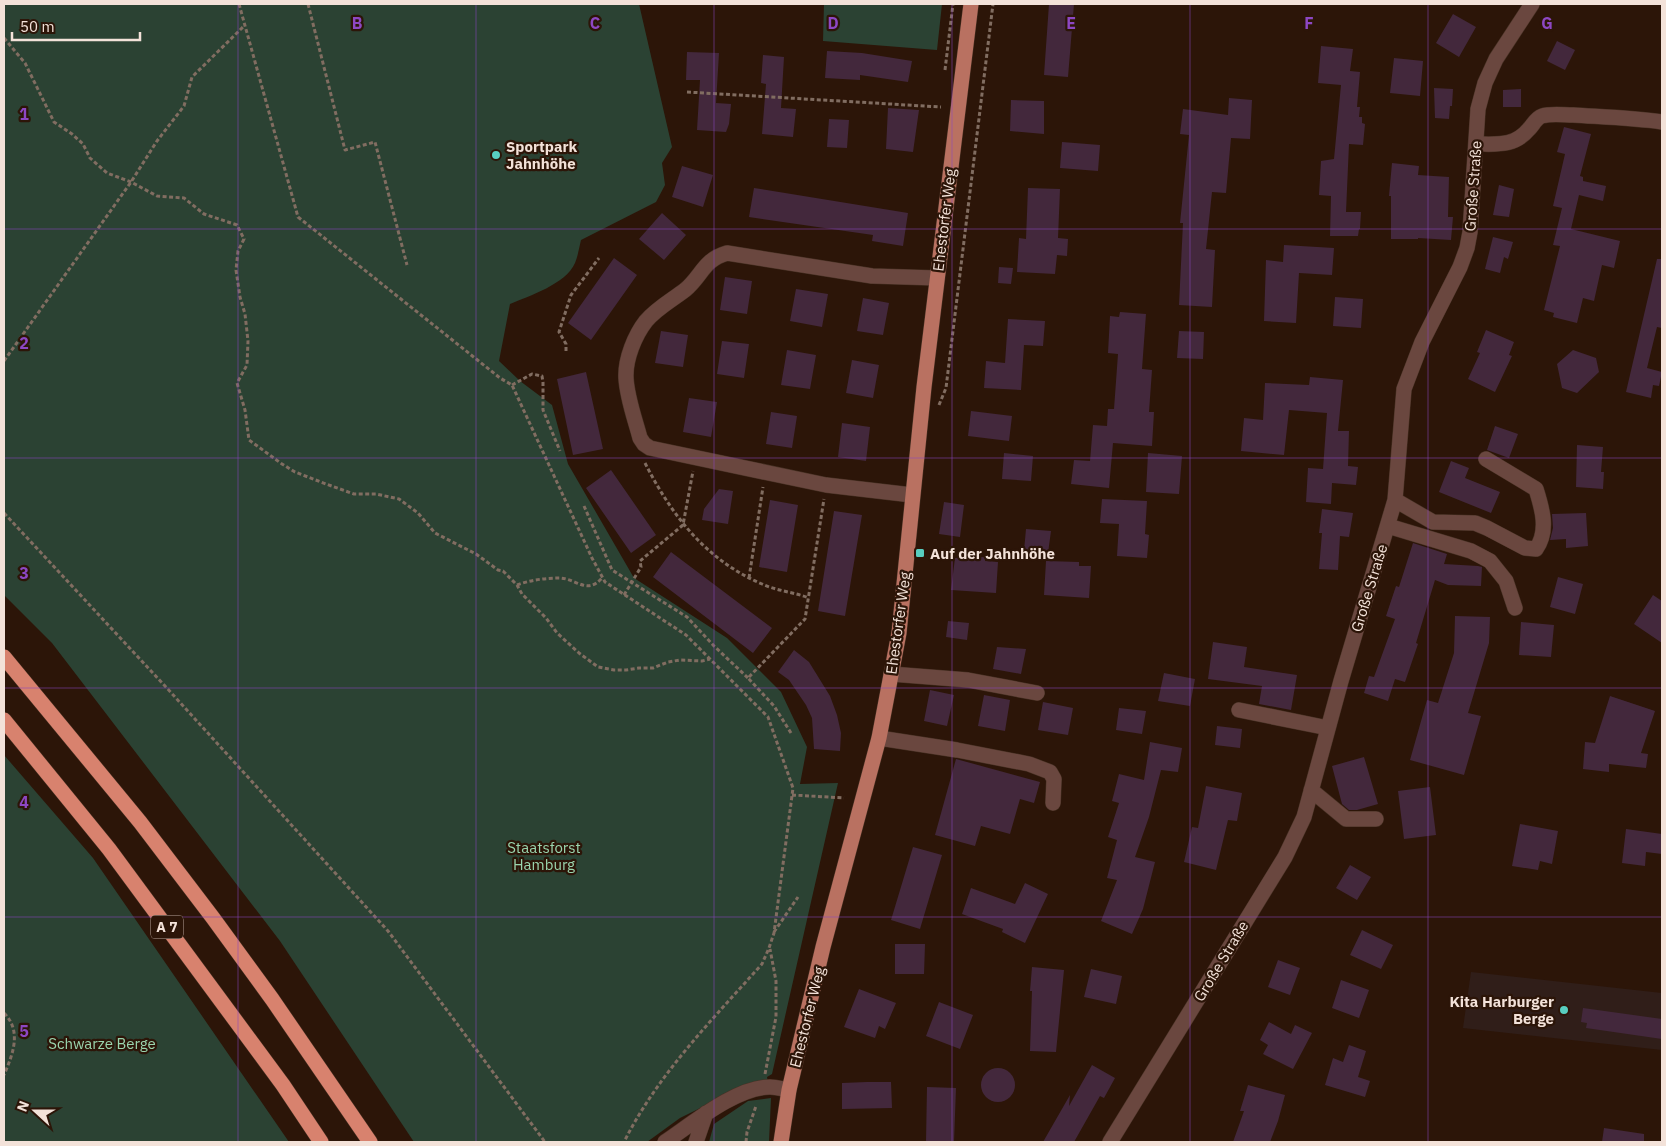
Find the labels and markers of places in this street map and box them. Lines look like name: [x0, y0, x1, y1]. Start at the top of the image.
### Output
place label: Sportpark Jahnhöhe: [506, 137, 578, 173]
marker: Sportpark Jahnhöhe: [490, 149, 502, 161]
place label: Auf der Jahnhöhe: [930, 544, 1055, 563]
marker: Auf der Jahnhöhe: [914, 547, 926, 559]
place label: Kita Harburger Berge: [1449, 992, 1554, 1028]
marker: Kita Harburger Berge: [1558, 1004, 1570, 1016]

